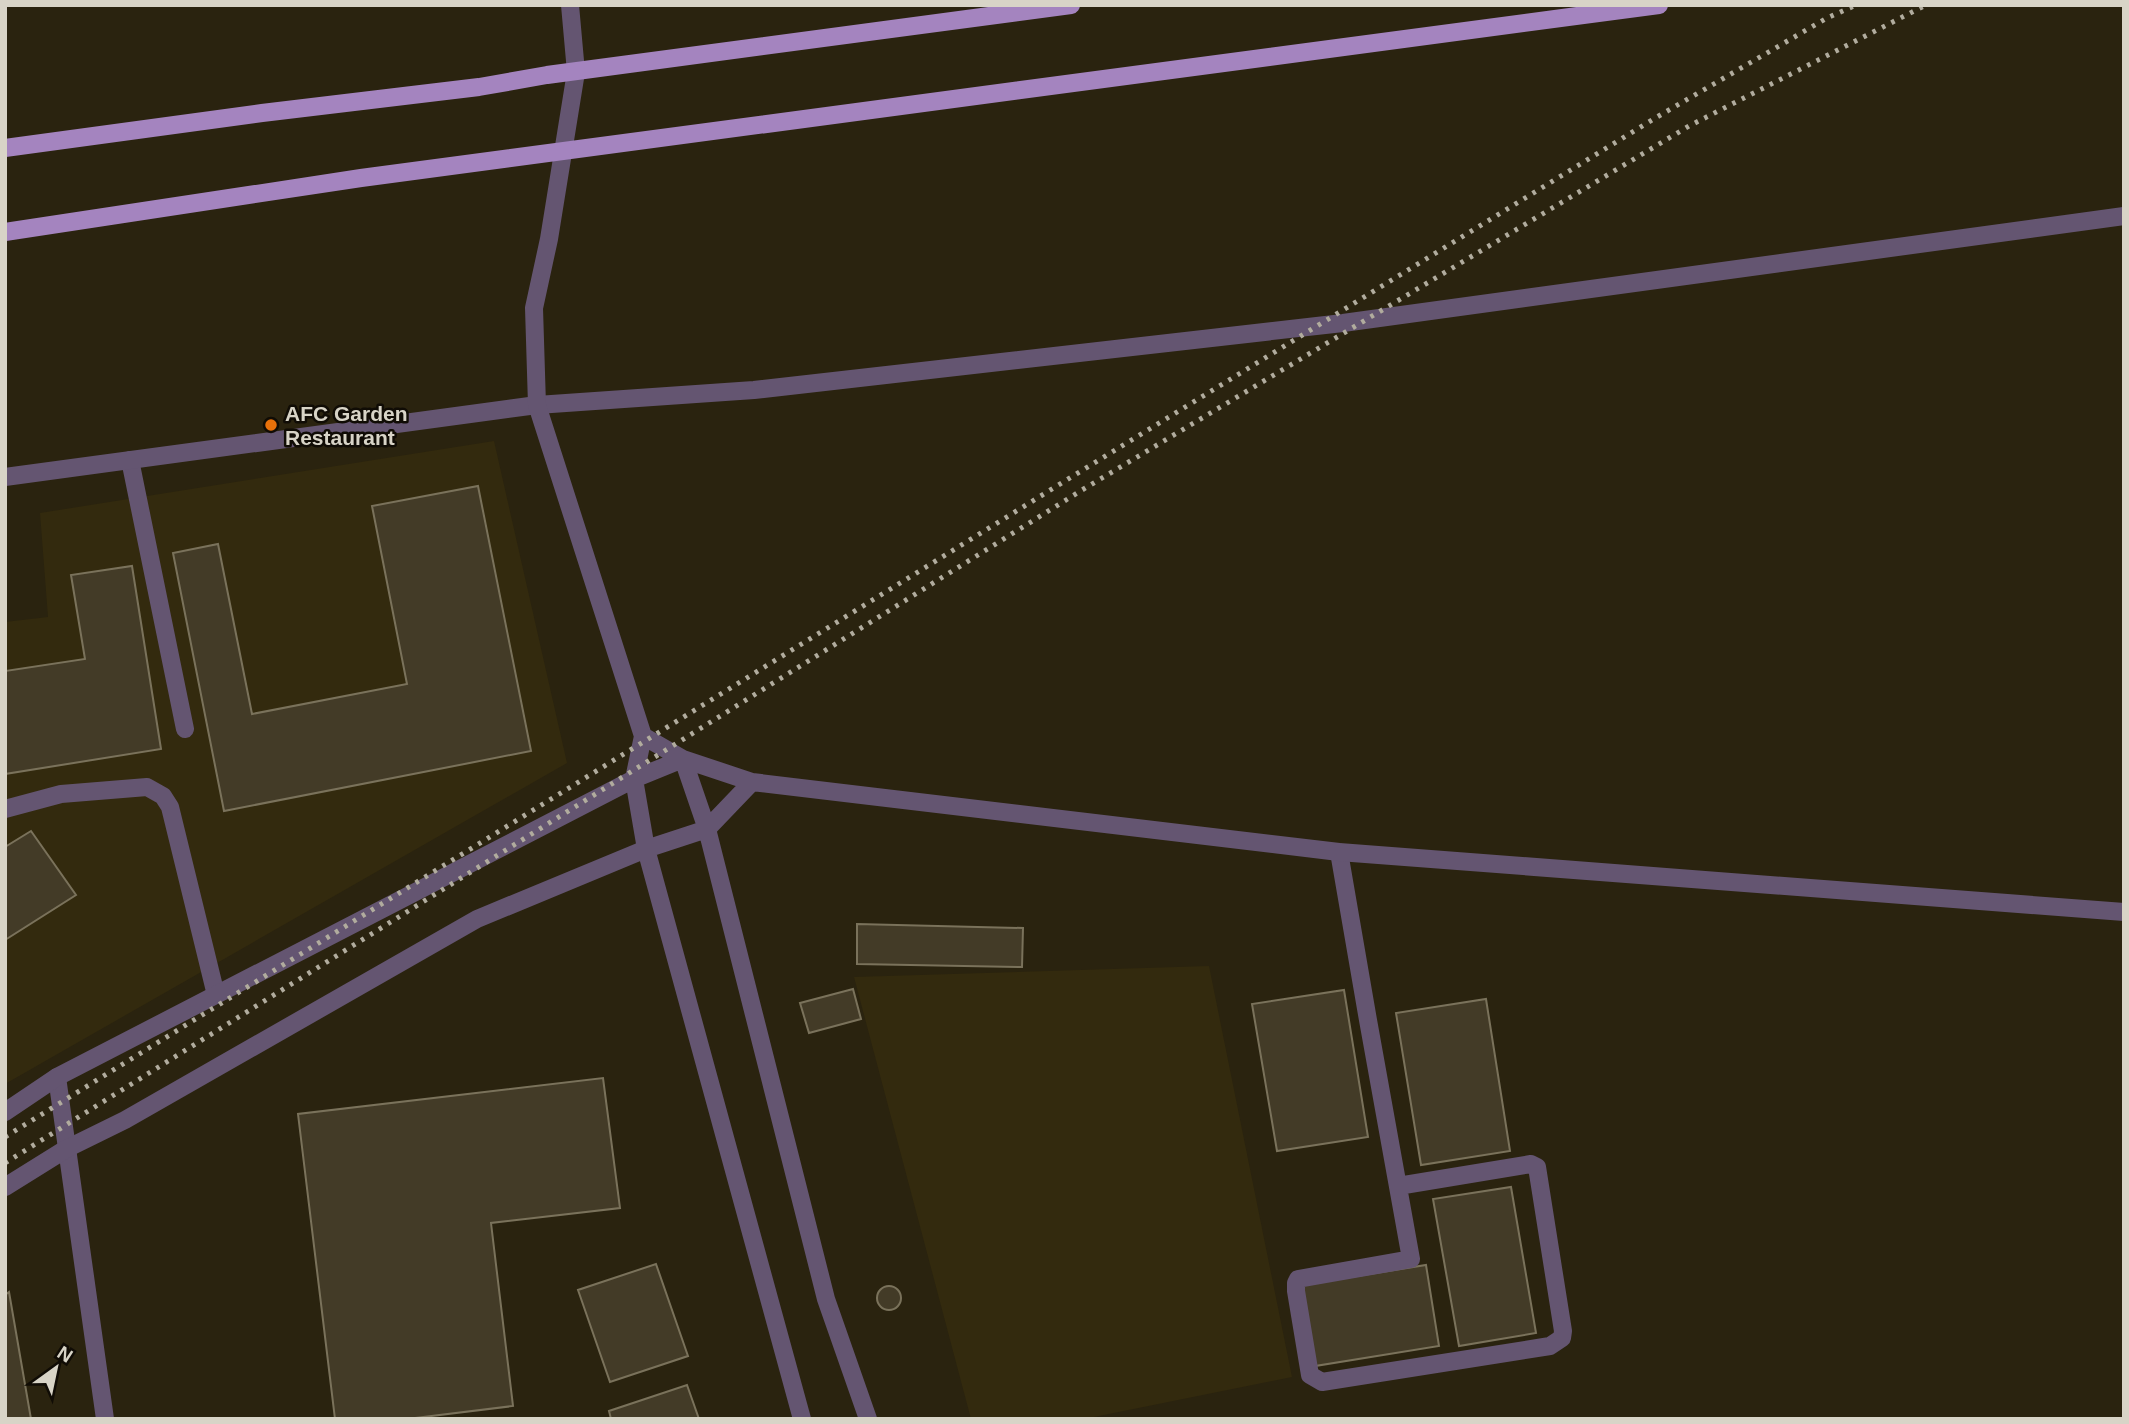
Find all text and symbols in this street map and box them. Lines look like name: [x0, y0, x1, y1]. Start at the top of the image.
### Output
place label: AFC Garden Restaurant: [285, 402, 408, 449]
marker: AFC Garden Restaurant: [263, 417, 279, 433]
north arrow: [21, 1333, 91, 1403]
text: N: [54, 1342, 76, 1367]

